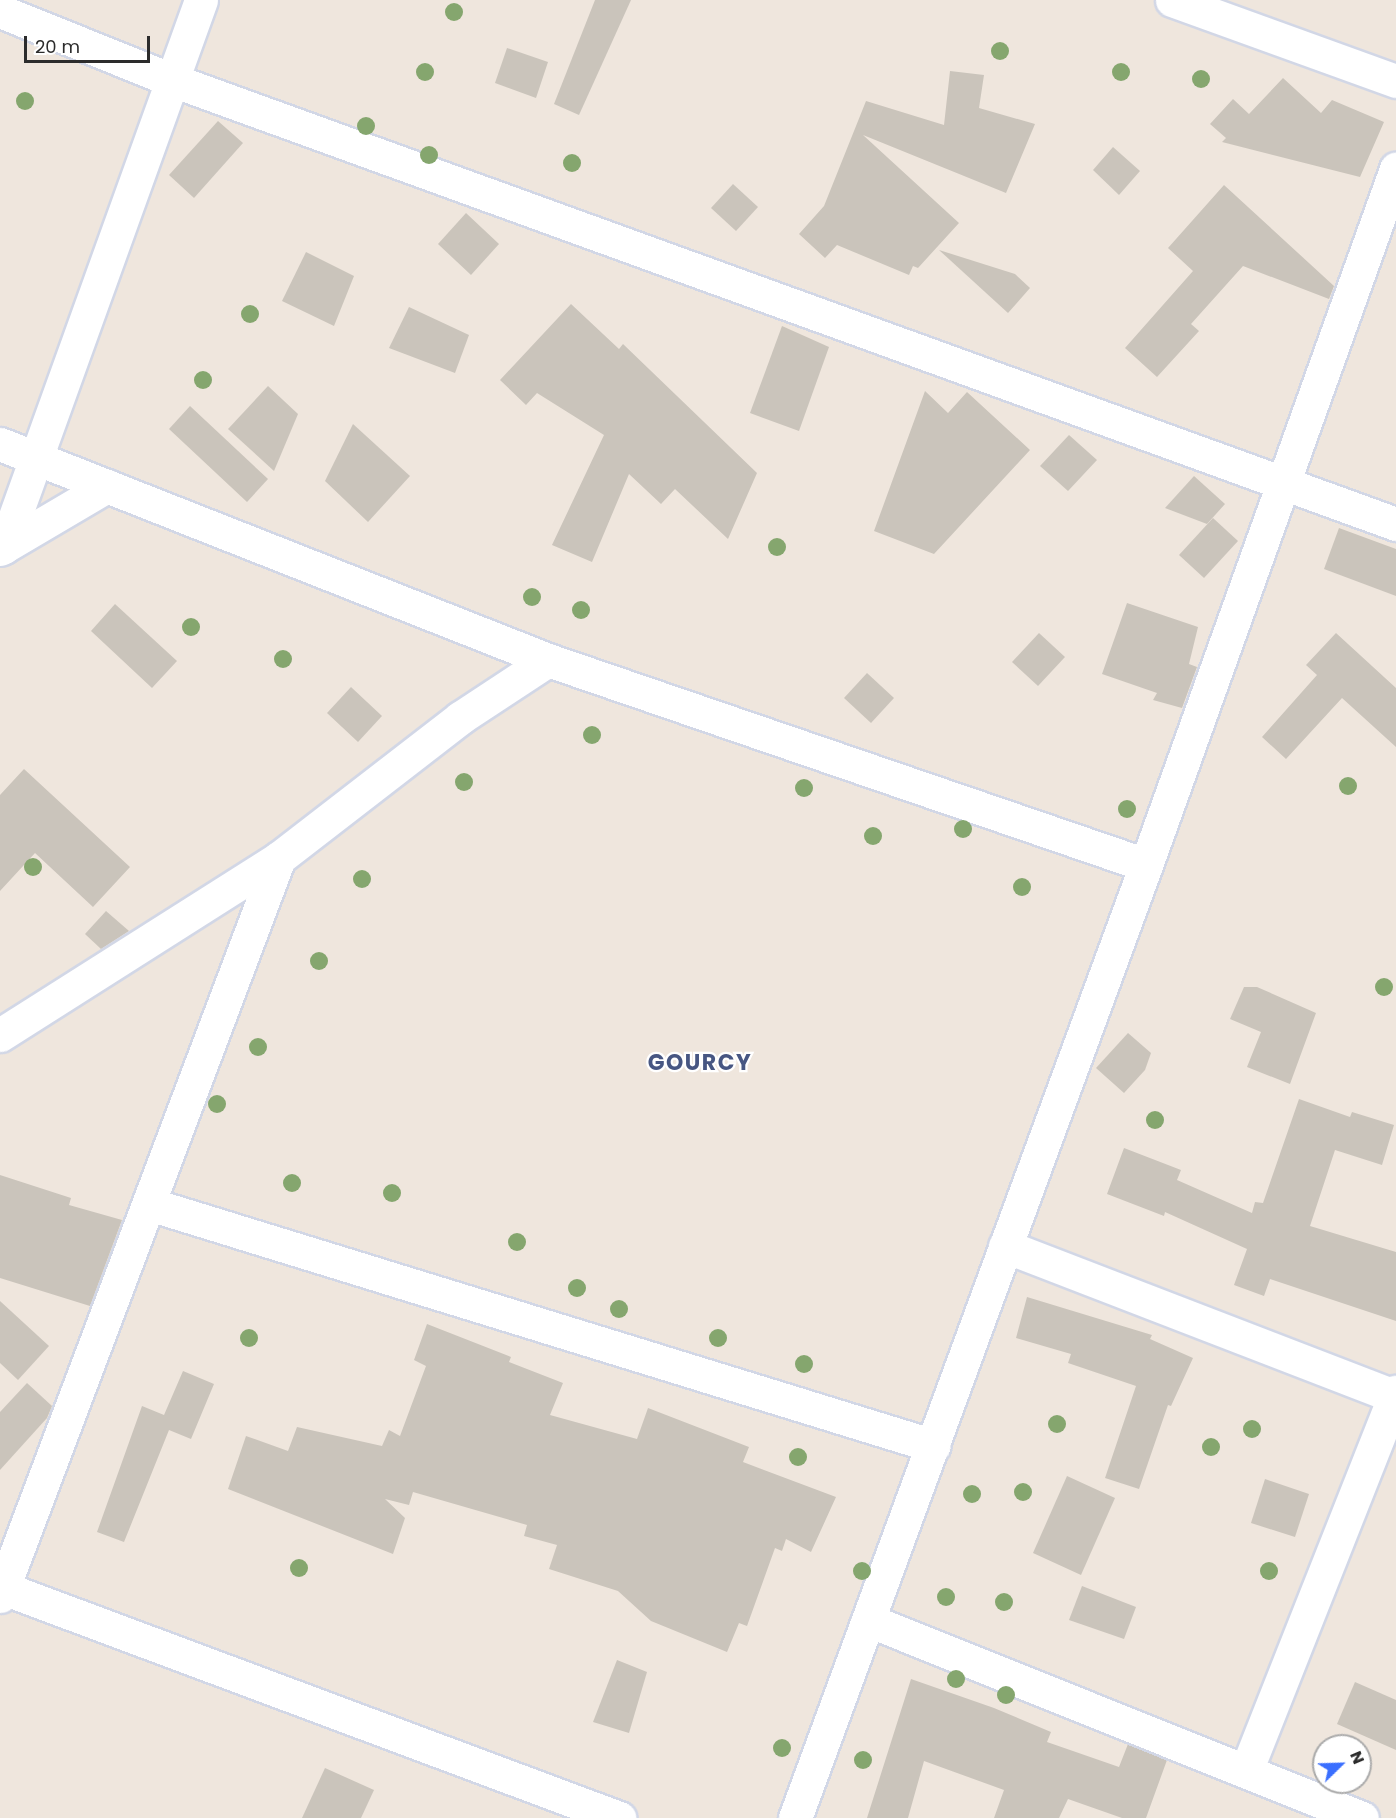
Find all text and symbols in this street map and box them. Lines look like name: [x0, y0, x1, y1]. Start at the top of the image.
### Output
scale bar: [27, 24, 153, 62]
text: 20 m: [35, 34, 80, 59]
district label: GOURCY: [648, 1050, 752, 1076]
north arrow: [1312, 1734, 1372, 1794]
text: N: [1344, 1748, 1370, 1768]

